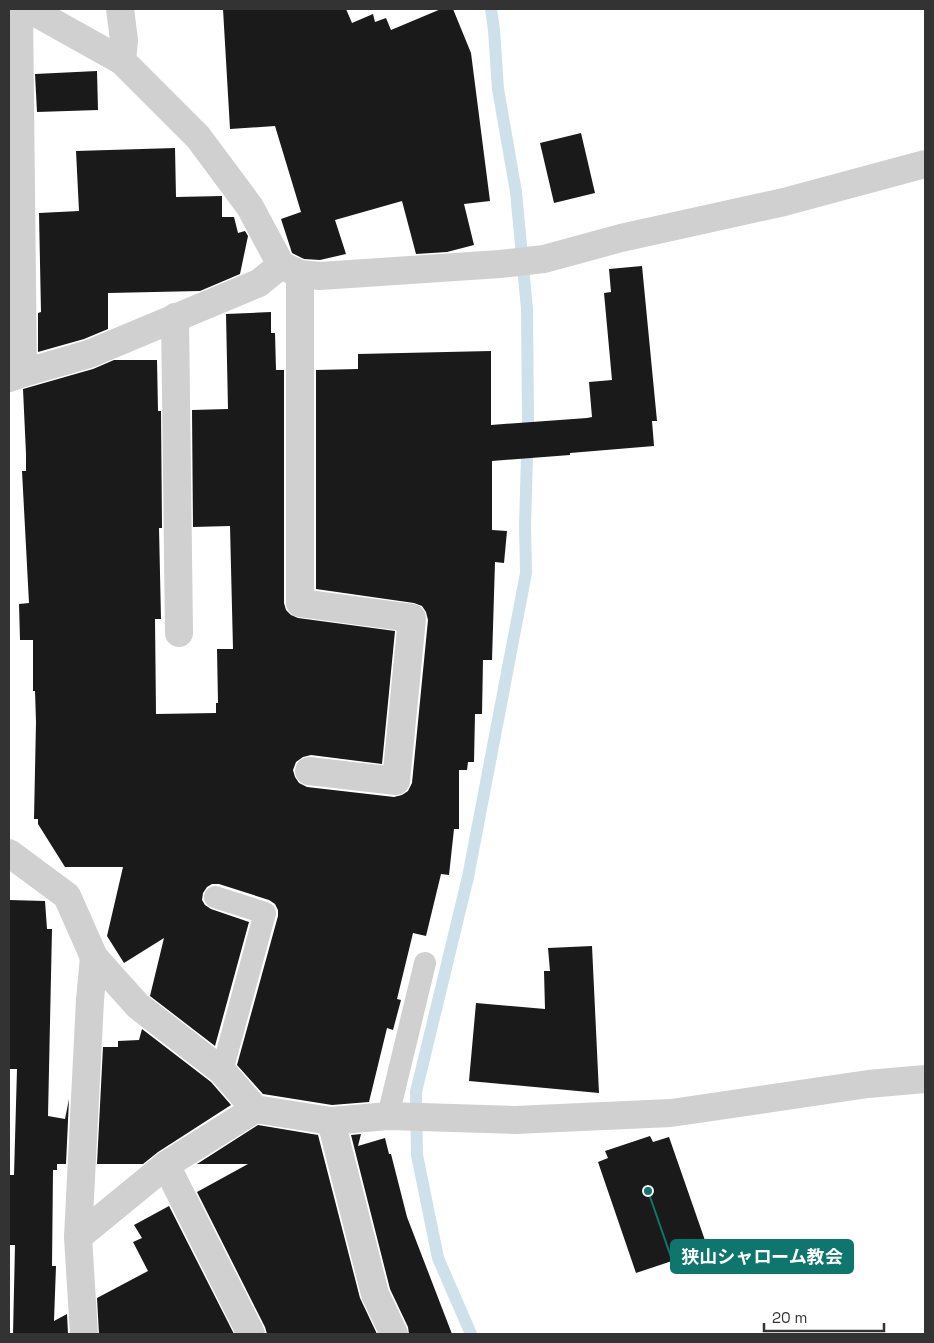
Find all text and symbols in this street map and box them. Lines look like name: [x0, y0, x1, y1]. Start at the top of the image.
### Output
callout: 狭山シャローム教会: [671, 1240, 853, 1273]
text: 狭山シャローム教会: [681, 1245, 843, 1268]
scale bar: [764, 1300, 884, 1332]
text: 20 m: [772, 1308, 807, 1327]

